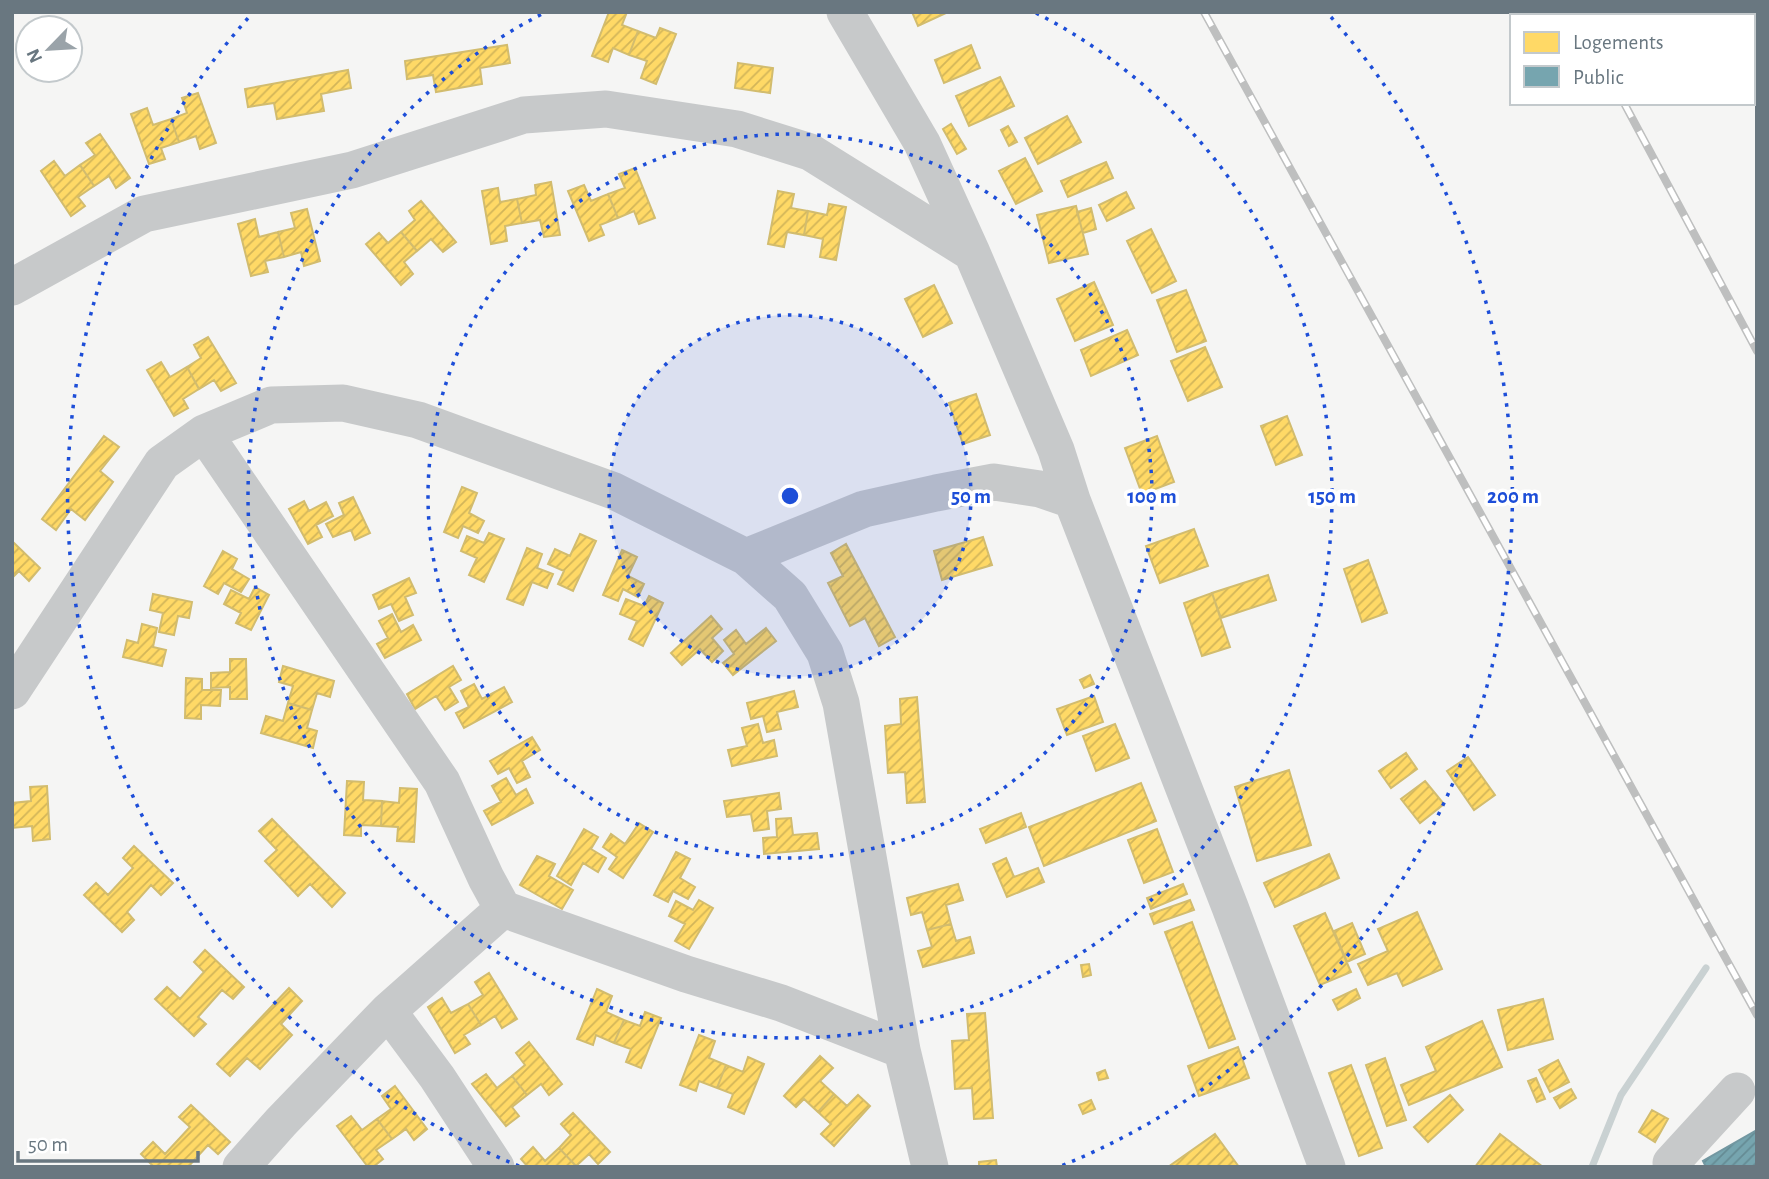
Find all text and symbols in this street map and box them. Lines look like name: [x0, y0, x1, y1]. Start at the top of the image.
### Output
north arrow: [14, 14, 84, 84]
legend: [1510, 14, 1755, 105]
text: Logements: [1573, 32, 1663, 53]
text: N: [24, 46, 46, 66]
text: Public: [1573, 67, 1623, 88]
centre of rings: [778, 484, 802, 508]
text: 50 m: [951, 486, 991, 507]
text: 100 m: [1127, 486, 1177, 507]
text: 150 m: [1308, 486, 1356, 507]
text: 200 m: [1487, 486, 1539, 507]
scale bar: [18, 1120, 198, 1164]
text: 50 m: [28, 1134, 68, 1155]

